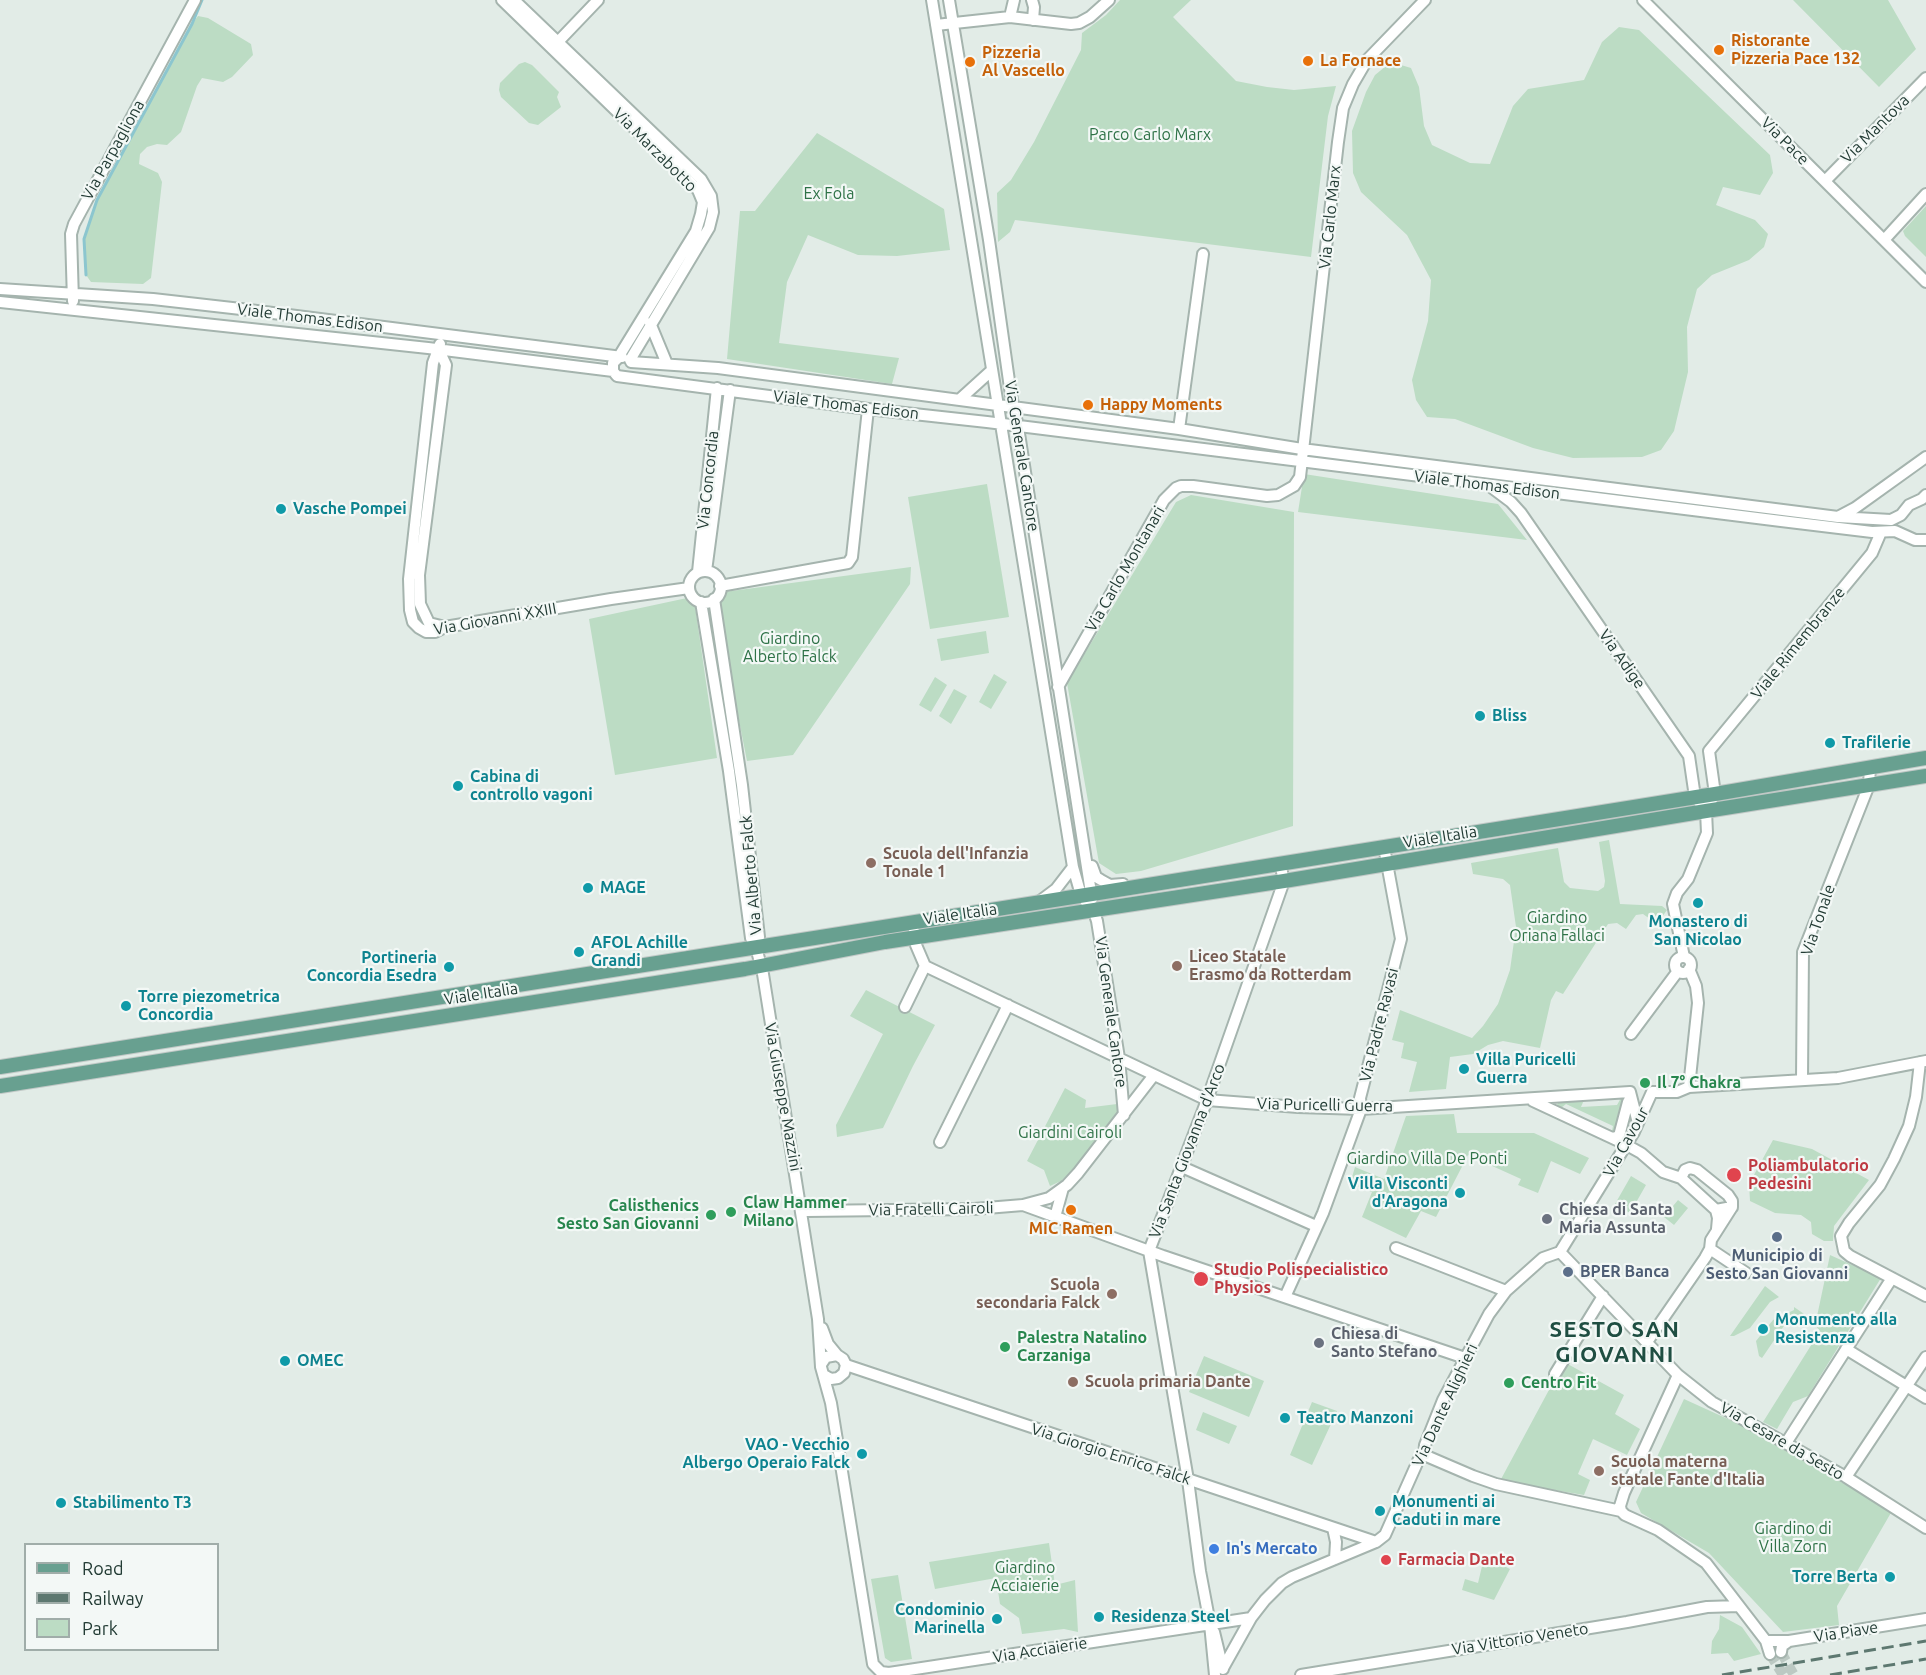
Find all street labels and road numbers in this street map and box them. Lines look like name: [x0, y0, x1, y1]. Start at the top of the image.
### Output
street label: Via Mantova: [1837, 91, 1913, 167]
street label: Via Parpagliona: [78, 96, 148, 204]
street label: Via Marzabotto: [609, 104, 701, 196]
street label: Via Pace: [1757, 113, 1813, 169]
street label: Via Carlo Marx: [1315, 164, 1345, 270]
street label: Viale Thomas Edison: [236, 300, 384, 336]
street label: Via Generale Cantore: [1001, 379, 1043, 533]
street label: Viale Thomas Edison: [772, 387, 920, 423]
street label: Via Concordia: [693, 430, 723, 530]
street label: Viale Thomas Edison: [1413, 467, 1561, 503]
street label: Via Carlo Montanari: [1081, 503, 1169, 635]
street label: Viale Rimembranze: [1747, 583, 1849, 703]
street label: Via Giovanni XXIII: [432, 599, 558, 639]
street label: Via Adige: [1595, 626, 1649, 692]
street label: Via Alberto Falck: [736, 814, 766, 936]
street label: Viale Italia: [1402, 822, 1478, 852]
street label: Via Tonale: [1797, 882, 1839, 958]
street label: Viale Italia: [922, 899, 998, 929]
street label: Via Generale Cantore: [1091, 935, 1131, 1089]
street label: Via Padre Ravasi: [1356, 966, 1402, 1084]
street label: Viale Italia: [443, 979, 519, 1009]
street label: Via Giuseppe Mazzini: [760, 1021, 806, 1173]
street label: Via Santa Giovanna d'Arco: [1145, 1061, 1229, 1241]
street label: Via Puricelli Guerra: [1257, 1094, 1393, 1116]
street label: Via Cavour: [1599, 1104, 1653, 1180]
street label: Via Fratelli Cairoli: [868, 1198, 994, 1220]
street label: Via Dante Alighieri: [1408, 1341, 1482, 1469]
street label: Via Cesare da Sesto: [1717, 1398, 1847, 1484]
street label: Via Giorgio Enrico Falck: [1029, 1419, 1193, 1489]
street label: Via Piave: [1813, 1617, 1879, 1647]
street label: Via Vittorio Veneto: [1450, 1619, 1590, 1659]
street label: Via Acciaierie: [991, 1633, 1089, 1667]

